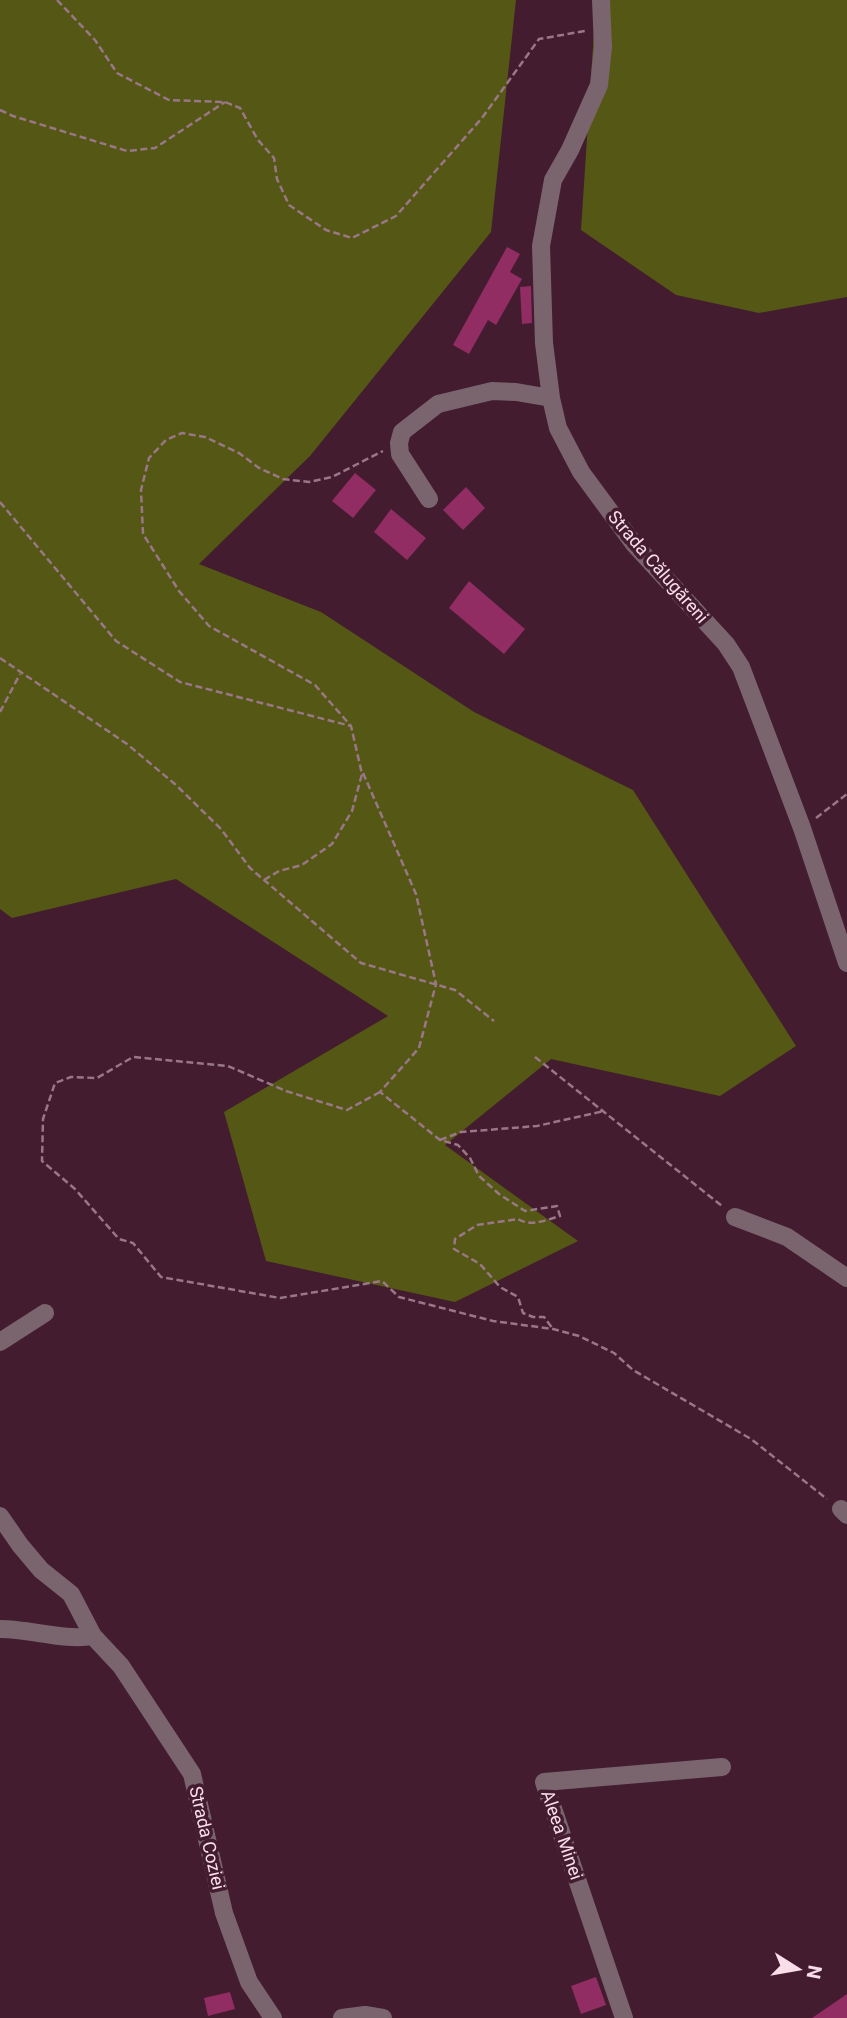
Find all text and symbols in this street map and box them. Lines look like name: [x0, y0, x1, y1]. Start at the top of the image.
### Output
street label: Strada Călugăreni: [604, 506, 713, 627]
street label: Strada Coziei: [185, 1784, 230, 1892]
street label: Aleea Minei: [537, 1787, 588, 1882]
north arrow: [763, 1934, 833, 2004]
text: N: [802, 1963, 827, 1981]

